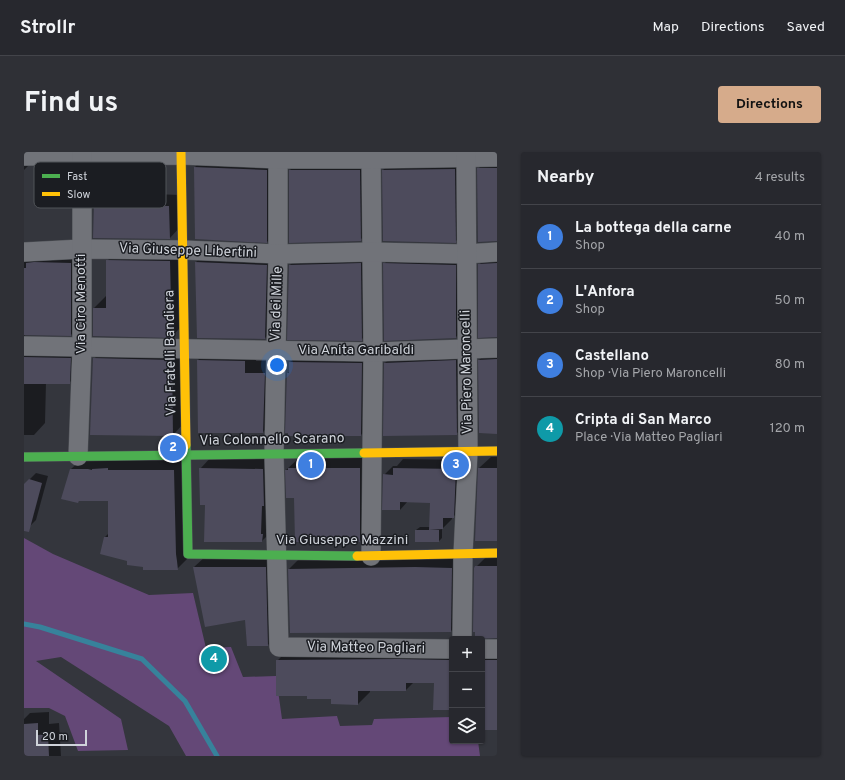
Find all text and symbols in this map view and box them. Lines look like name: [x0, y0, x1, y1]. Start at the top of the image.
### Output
text: Strollr: [20, 16, 75, 40]
text: Map: [653, 19, 679, 36]
text: Directions: [701, 19, 765, 36]
text: Saved: [787, 19, 825, 36]
text: Find us: [24, 86, 118, 122]
button: Directions: [718, 86, 821, 123]
legend: [34, 162, 166, 208]
text: Nearby: [537, 167, 594, 189]
text: Fast: [67, 170, 87, 184]
text: 4 results: [755, 170, 805, 186]
text: Slow: [67, 188, 90, 202]
text: La bottega della carne: [575, 219, 732, 238]
text: 1: [547, 229, 553, 245]
text: 40 m: [775, 229, 805, 245]
text: Shop: [575, 238, 605, 254]
street label: Via Giuseppe Libertini: [119, 240, 257, 262]
street label: Via Ciro Menotti: [73, 254, 90, 354]
street label: Via dei Mille: [267, 266, 287, 342]
text: L'Anfora: [575, 283, 635, 302]
street label: Via Fratelli Bandiera: [161, 290, 181, 416]
text: 2: [546, 293, 554, 309]
text: 50 m: [775, 293, 805, 309]
text: Shop: [575, 302, 605, 318]
street label: Via Piero Maroncelli: [457, 310, 477, 434]
street label: Via Anita Garibaldi: [298, 342, 414, 359]
text: Castellano: [575, 347, 649, 366]
your location: [267, 355, 287, 375]
text: 3: [546, 357, 554, 373]
text: 80 m: [775, 357, 805, 373]
text: Shop · Via Piero Maroncelli: [575, 366, 726, 382]
text: Cripta di San Marco: [575, 411, 711, 430]
text: 4: [546, 421, 554, 437]
text: 120 m: [770, 421, 805, 437]
street label: Via Colonnello Scarano: [199, 430, 345, 450]
text: Place · Via Matteo Pagliari: [575, 430, 723, 446]
pin: 2: [160, 433, 186, 463]
pin: 1: [298, 450, 324, 480]
pin: 3: [443, 450, 469, 480]
street label: Via Giuseppe Mazzini: [276, 532, 408, 549]
map controls: [449, 636, 485, 744]
button: +: [449, 636, 485, 672]
street label: Via Matteo Pagliari: [307, 638, 425, 658]
pin: 4: [201, 644, 227, 674]
button: −: [449, 672, 485, 708]
button: layers: [449, 708, 485, 744]
scale bar: [36, 728, 87, 747]
text: 20 m: [42, 730, 68, 744]

